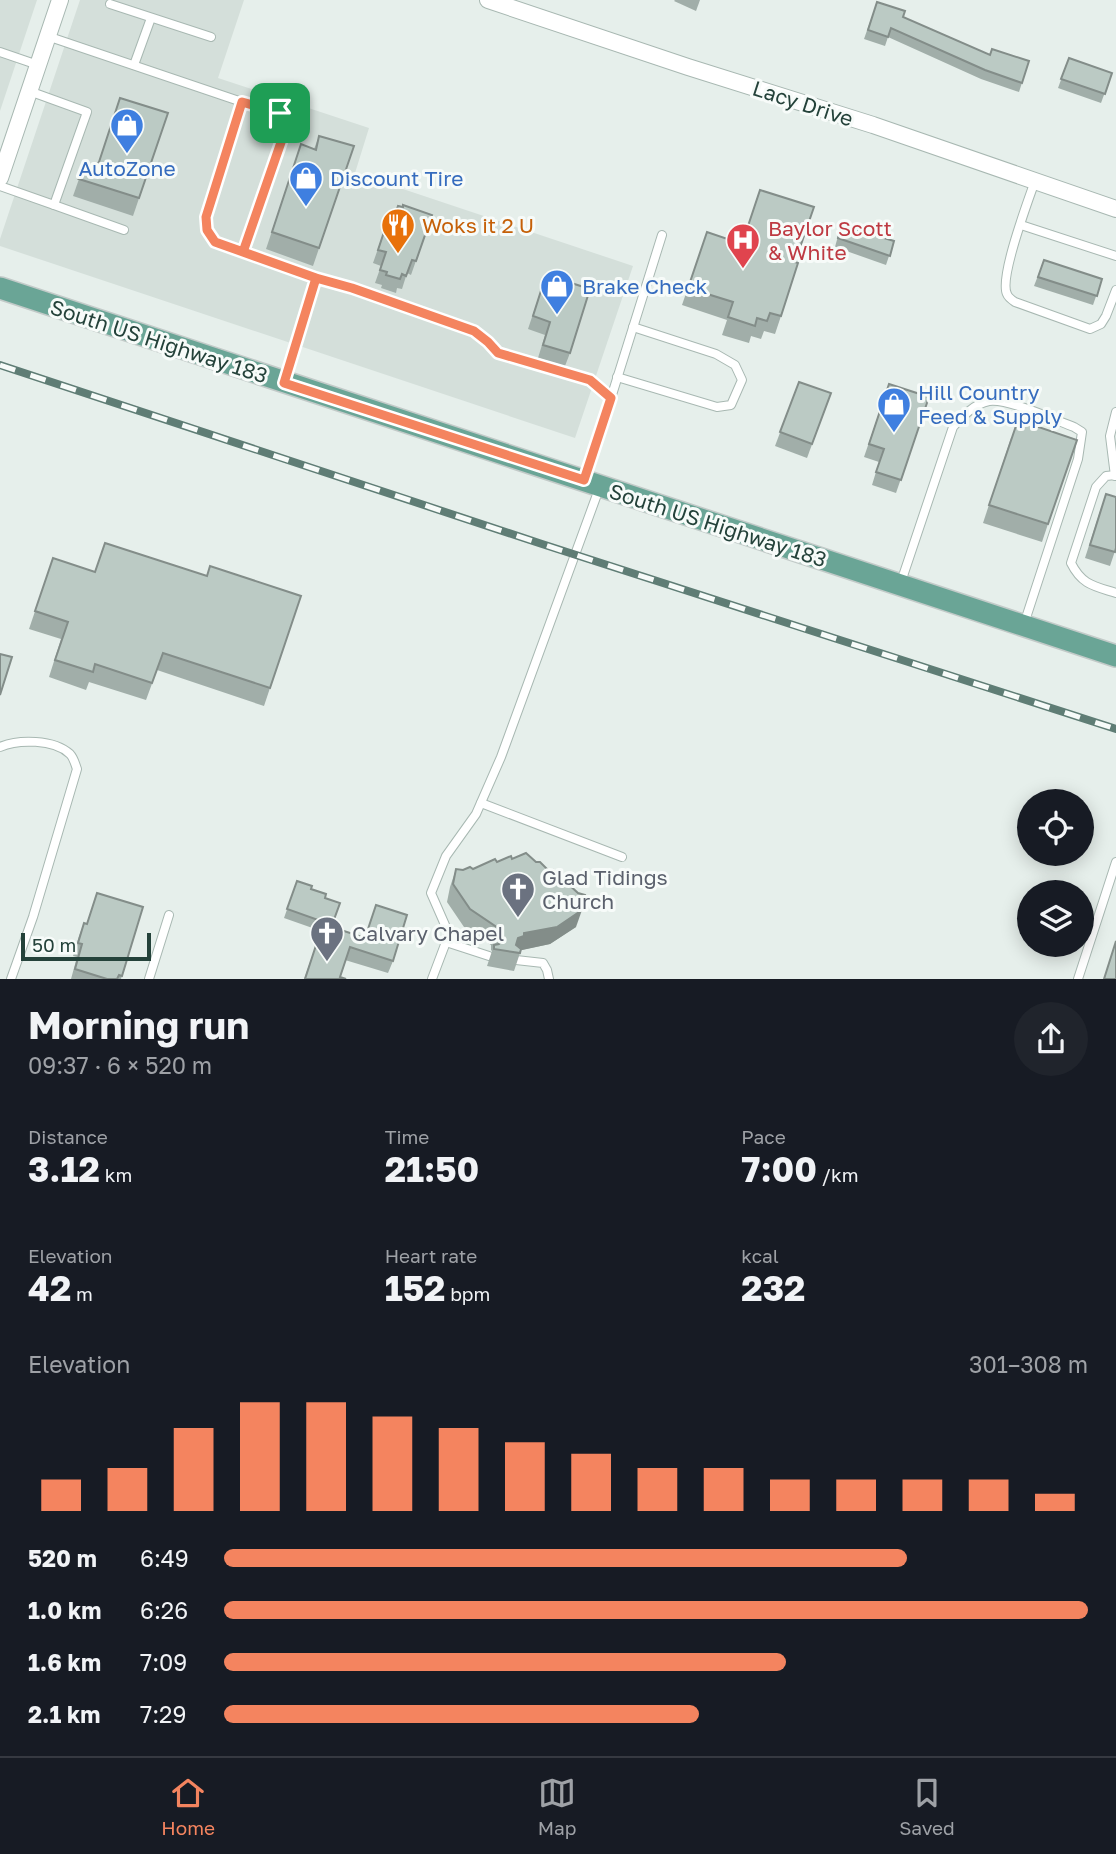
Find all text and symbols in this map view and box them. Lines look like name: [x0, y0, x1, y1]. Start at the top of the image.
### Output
street label: Lacy Drive: [749, 75, 857, 131]
pin: [250, 83, 310, 143]
icon: arrive: [261, 94, 299, 132]
shop icon: AutoZone: [108, 106, 146, 155]
place label: AutoZone: [78, 155, 176, 181]
shop icon: Discount Tire: [287, 159, 325, 208]
place label: Discount Tire: [330, 165, 463, 191]
restaurant icon: Woks it 2 U: [379, 206, 417, 255]
place label: Woks it 2 U: [422, 212, 534, 238]
place label: Baylor Scott & White: [768, 215, 892, 265]
hospital icon: Baylor Scott & White: [724, 221, 762, 270]
shop icon: Brake Check: [538, 267, 576, 316]
place label: Brake Check: [582, 273, 708, 299]
street label: South US Highway 183: [47, 294, 271, 388]
place label: Hill Country Feed & Supply: [918, 379, 1062, 429]
shop icon: Hill Country Feed & Supply: [875, 385, 913, 434]
street label: South US Highway 183: [606, 478, 830, 572]
map controls: [1017, 789, 1094, 957]
button: locate: [1017, 789, 1094, 866]
place label: Glad Tidings Church: [542, 864, 668, 914]
church icon: Glad Tidings Church: [499, 870, 537, 919]
button: layers: [1017, 880, 1094, 957]
church icon: Calvary Chapel: [308, 914, 346, 963]
place label: Calvary Chapel: [352, 920, 504, 946]
scale bar: [21, 930, 150, 962]
text: 50 m: [32, 933, 76, 956]
text: Morning run: [28, 1002, 249, 1047]
button: share: [1014, 1002, 1088, 1076]
text: 09:37 · 6 × 520 m: [28, 1051, 212, 1079]
text: Distance: [28, 1125, 108, 1148]
text: Time: [385, 1125, 429, 1148]
text: Pace: [741, 1125, 786, 1148]
text: 3.12: [28, 1148, 100, 1190]
text: 21:50: [385, 1148, 479, 1190]
text: 7:00: [741, 1148, 817, 1190]
text: km: [100, 1163, 132, 1186]
text: /km: [817, 1163, 859, 1186]
text: Elevation: [28, 1244, 113, 1267]
text: Heart rate: [385, 1244, 477, 1267]
text: kcal: [741, 1244, 779, 1267]
text: 42: [28, 1267, 71, 1309]
text: 152: [385, 1267, 445, 1309]
text: 232: [741, 1267, 805, 1309]
text: m: [71, 1282, 93, 1305]
text: bpm: [445, 1282, 490, 1305]
text: Elevation: [28, 1350, 130, 1378]
text: 301–308 m: [969, 1350, 1088, 1378]
text: 520 m: [28, 1544, 97, 1572]
text: 6:49: [140, 1544, 189, 1572]
text: 1.0 km: [28, 1596, 101, 1624]
text: 6:26: [140, 1596, 188, 1624]
text: 1.6 km: [28, 1648, 101, 1676]
text: 7:09: [140, 1648, 187, 1676]
text: 2.1 km: [28, 1700, 100, 1728]
text: 7:29: [140, 1700, 186, 1728]
tab: Home: [161, 1774, 215, 1839]
tab: Map: [538, 1774, 576, 1839]
tab: Saved: [899, 1774, 955, 1839]

